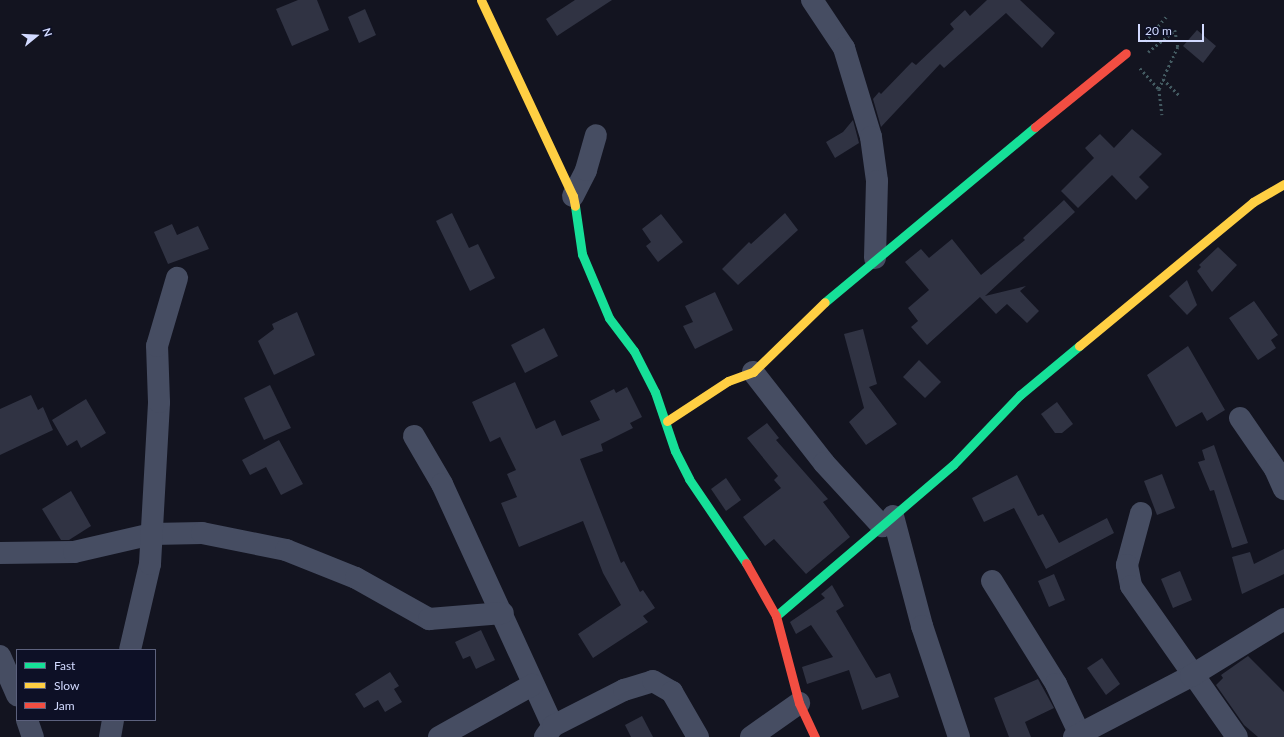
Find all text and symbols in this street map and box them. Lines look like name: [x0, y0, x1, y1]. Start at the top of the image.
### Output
north arrow: [16, 16, 56, 56]
scale bar: [1140, 16, 1206, 42]
text: 20 m: [1145, 23, 1172, 38]
text: N: [40, 26, 55, 38]
legend: [16, 649, 156, 721]
text: Fast: [54, 658, 75, 673]
text: Slow: [54, 678, 79, 693]
text: Jam: [54, 698, 75, 713]

